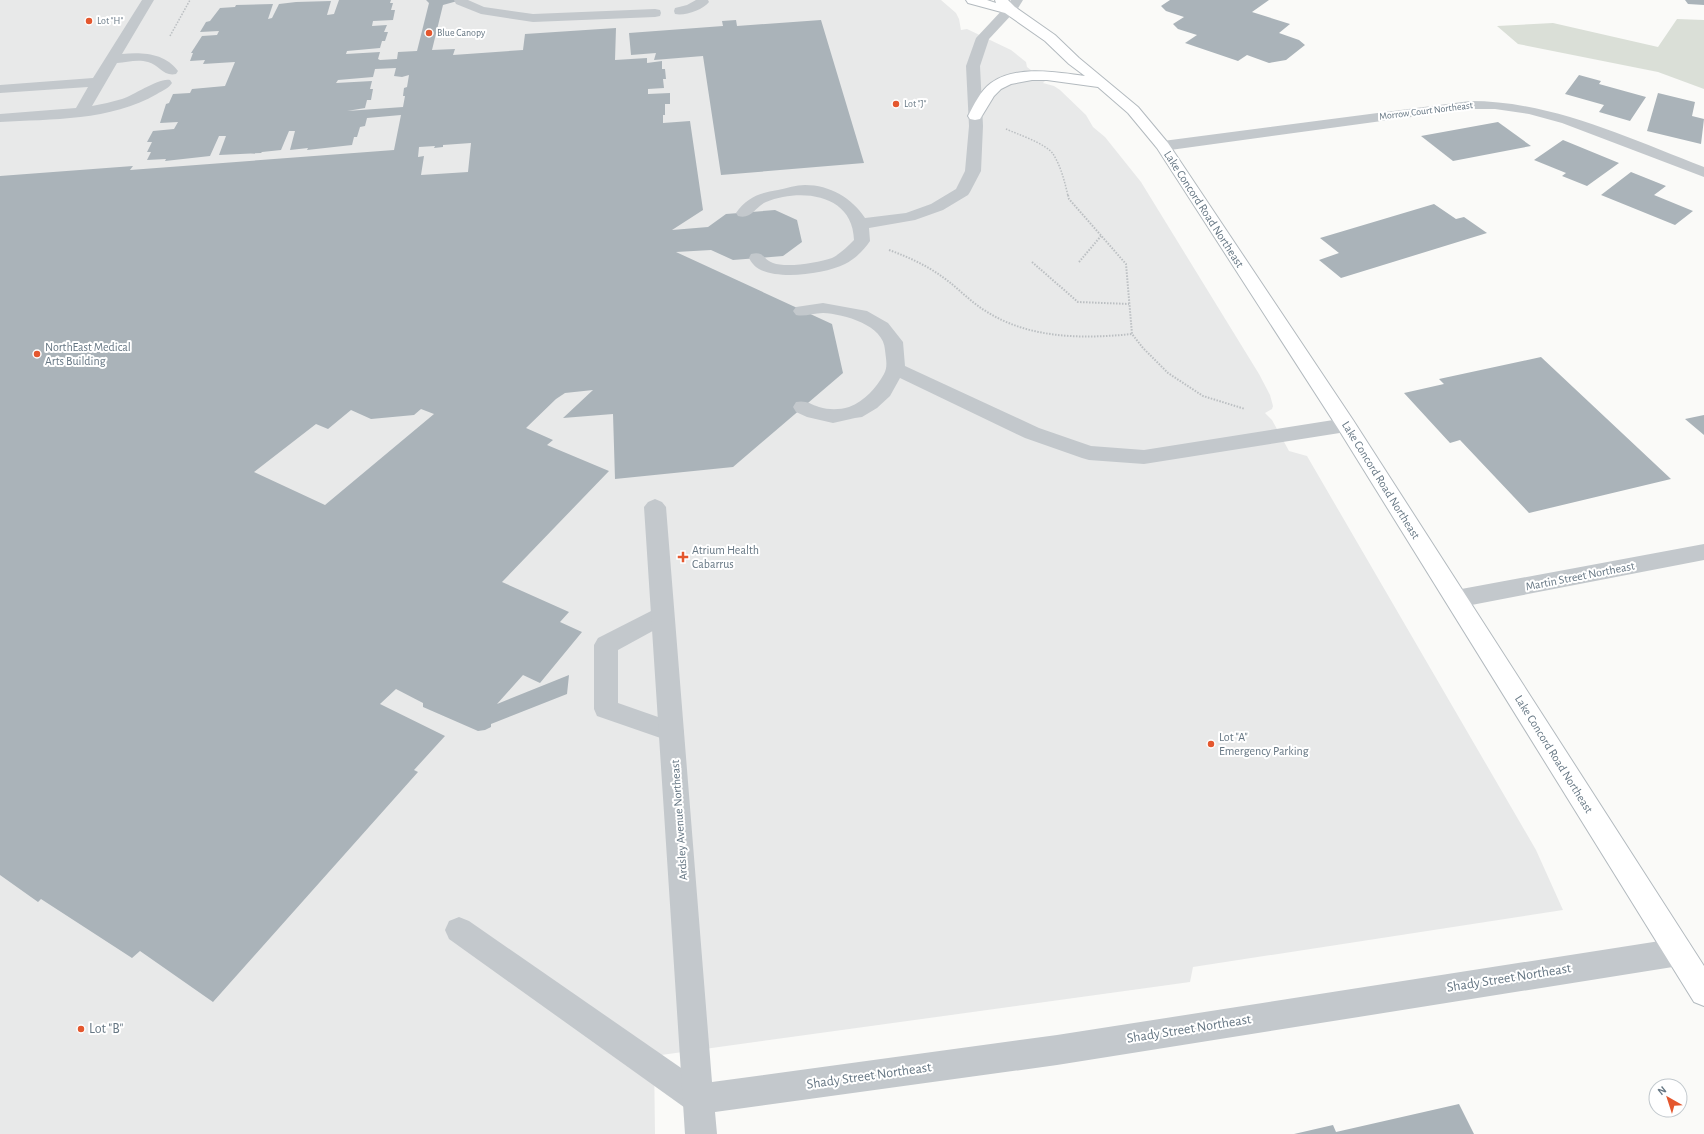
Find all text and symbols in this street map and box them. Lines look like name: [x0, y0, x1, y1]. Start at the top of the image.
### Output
marker: Lot "H": [84, 16, 94, 26]
place label: Lot "H": [97, 16, 123, 26]
marker: Blue Canopy: [424, 28, 434, 38]
place label: Blue Canopy: [437, 28, 486, 38]
marker: Lot "J": [891, 99, 901, 109]
place label: Lot "J": [904, 99, 927, 109]
street label: Morrow Court Northeast: [1379, 100, 1474, 122]
street label: Lake Concord Road Northeast: [1162, 148, 1246, 270]
place label: NorthEast Medical Arts Building: [45, 341, 131, 367]
marker: NorthEast Medical Arts Building: [32, 349, 42, 359]
street label: Lake Concord Road Northeast: [1340, 419, 1422, 541]
place label: Atrium Health Cabarrus: [692, 544, 759, 570]
marker: Atrium Health Cabarrus: [677, 551, 689, 563]
street label: Martin Street Northeast: [1524, 560, 1636, 592]
street label: Lake Concord Road Northeast: [1513, 693, 1595, 815]
place label: Lot "A" Emergency Parking: [1219, 731, 1309, 758]
marker: Lot "A" Emergency Parking: [1206, 739, 1216, 749]
street label: Ardsley Avenue Northeast: [669, 759, 690, 881]
street label: Shady Street Northeast: [1446, 961, 1573, 995]
street label: Shady Street Northeast: [1126, 1012, 1253, 1046]
place label: Lot "B": [89, 1022, 124, 1036]
marker: Lot "B": [76, 1024, 86, 1034]
street label: Shady Street Northeast: [806, 1060, 933, 1092]
north arrow: [1648, 1078, 1688, 1118]
text: N: [1656, 1084, 1668, 1097]

